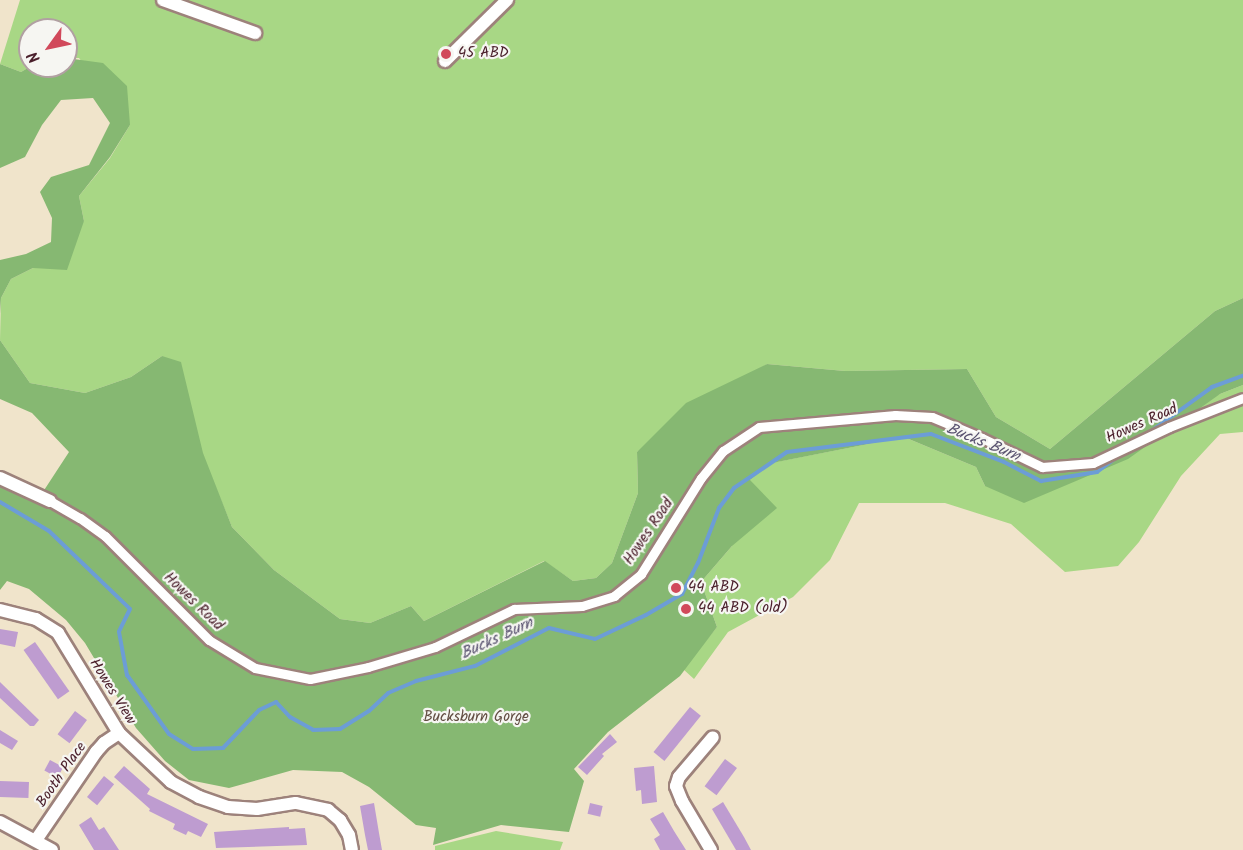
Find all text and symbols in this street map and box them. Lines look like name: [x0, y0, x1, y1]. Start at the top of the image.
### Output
north arrow: [18, 18, 78, 78]
place label: 45 ABD: [458, 45, 509, 63]
text: N: [21, 46, 47, 68]
marker: 45 ABD: [439, 47, 453, 61]
street label: Howes Road: [1104, 400, 1180, 448]
water label: Bucks Burn: [943, 420, 1023, 466]
street label: Howes Road: [620, 495, 678, 569]
street label: Howes Road: [159, 569, 227, 635]
place label: 44 ABD: [688, 579, 739, 597]
marker: 44 ABD: [669, 581, 683, 595]
place label: 44 ABD (old): [698, 600, 788, 618]
marker: 44 ABD (old): [679, 602, 693, 616]
water label: Bucks Burn: [458, 614, 536, 664]
street label: Howes View: [85, 656, 139, 728]
park label: Bucksburn Gorge: [423, 709, 529, 727]
street label: Booth Place: [33, 739, 91, 811]

